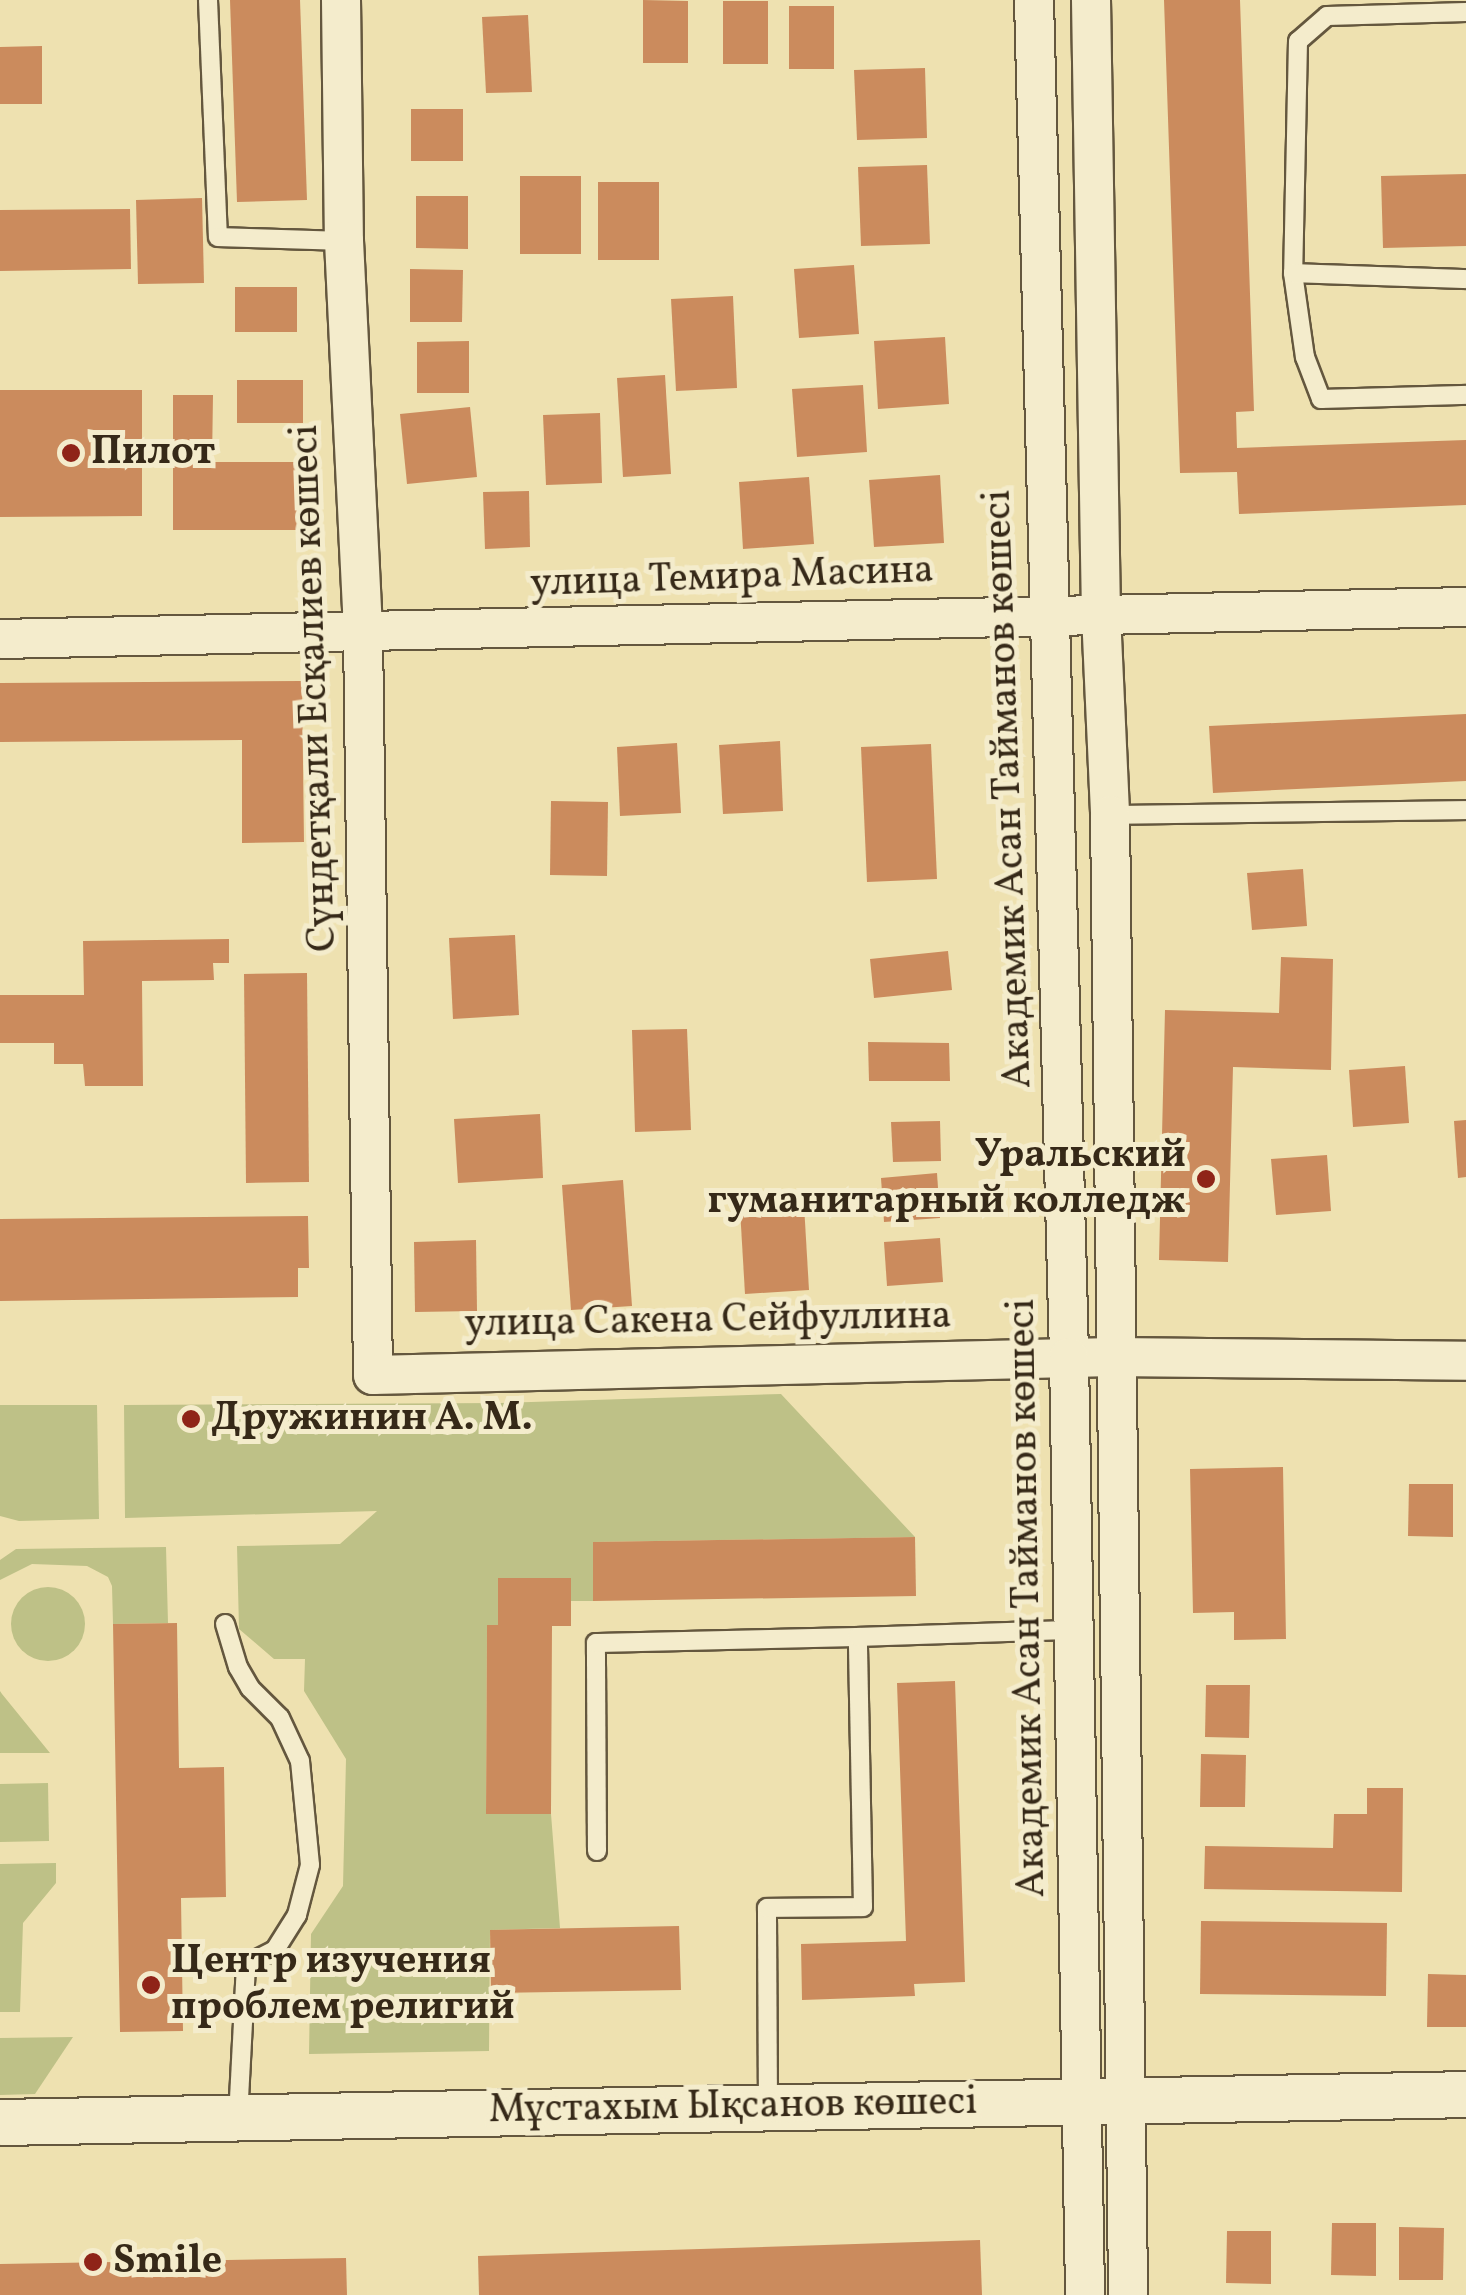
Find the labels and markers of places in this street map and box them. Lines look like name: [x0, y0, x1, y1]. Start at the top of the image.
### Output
place label: Пилот: [91, 429, 215, 477]
marker: Пилот: [60, 442, 82, 464]
place label: Уральский гуманитарный колледж: [707, 1132, 1186, 1226]
marker: Уральский гуманитарный колледж: [1195, 1168, 1217, 1190]
place label: Дружинин А. М.: [211, 1395, 533, 1443]
marker: Дружинин А. М.: [180, 1408, 202, 1430]
place label: Центр изучения проблем религий: [171, 1938, 515, 2032]
marker: Центр изучения проблем религий: [140, 1974, 162, 1996]
place label: Smile: [113, 2238, 222, 2286]
marker: Smile: [82, 2251, 104, 2273]

